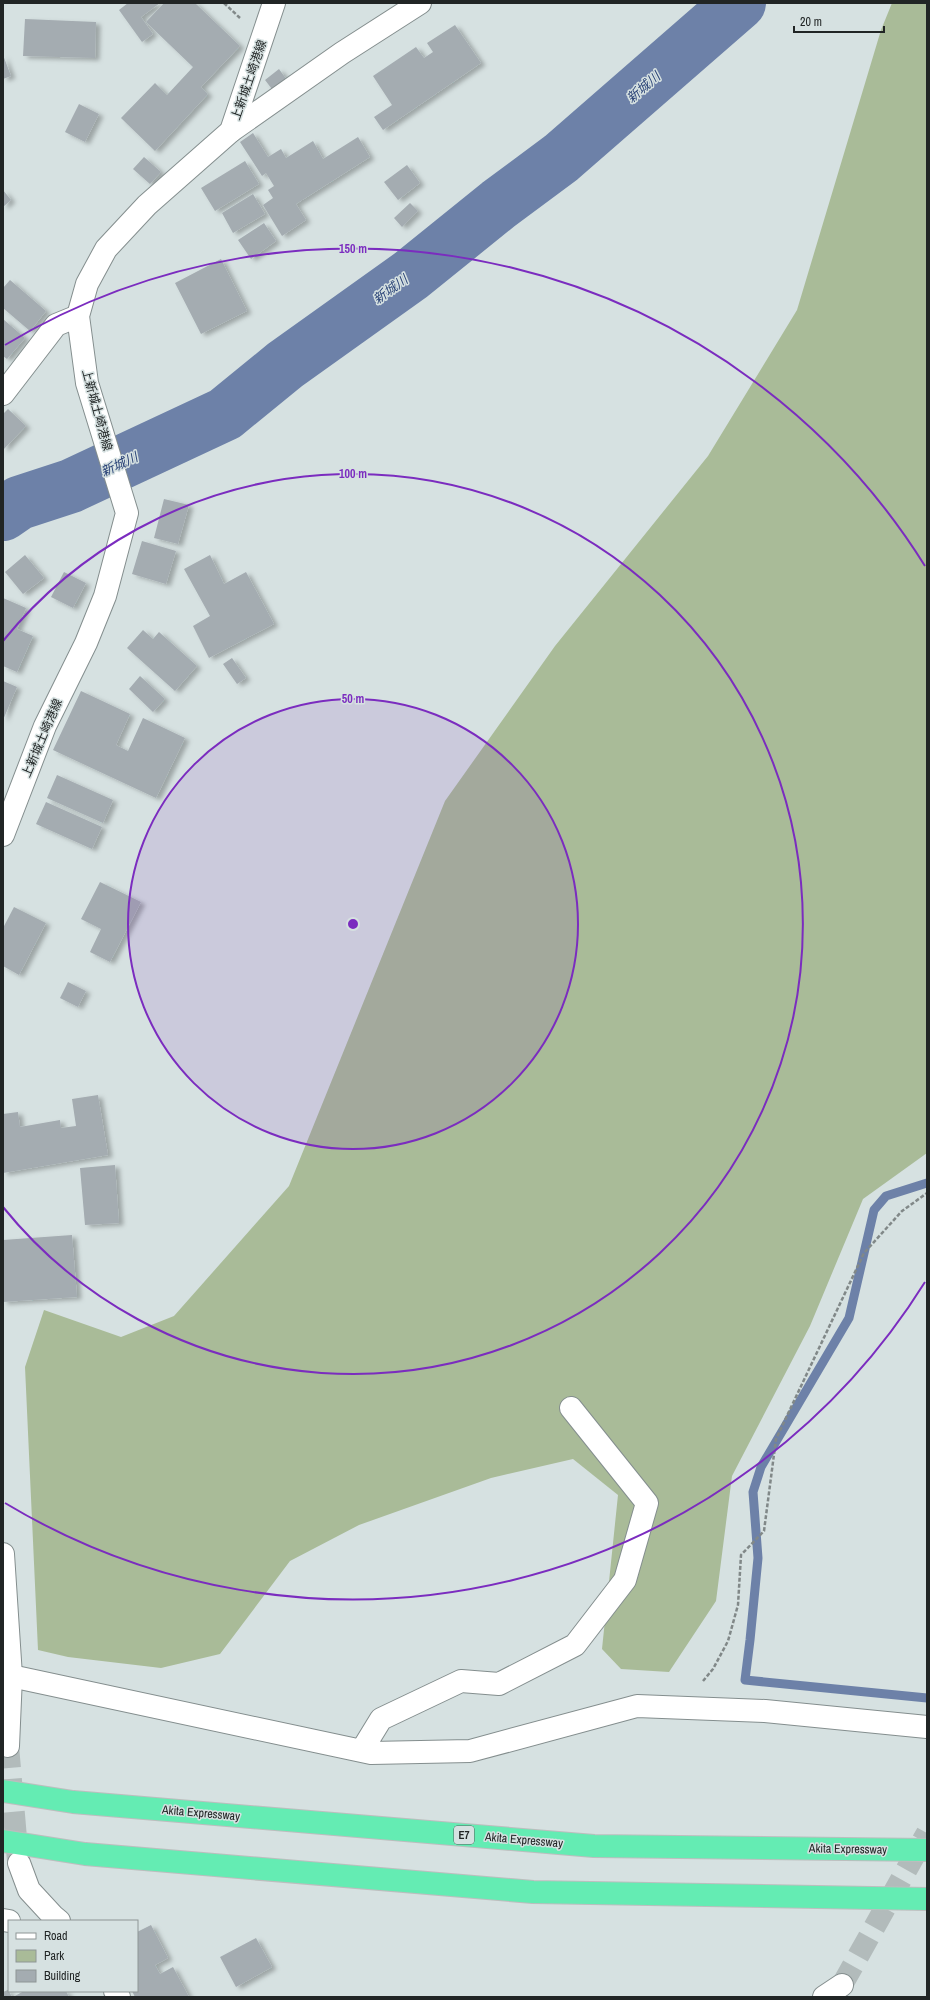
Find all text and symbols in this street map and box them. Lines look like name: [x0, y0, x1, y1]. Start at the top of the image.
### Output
scale bar: [794, 8, 884, 34]
text: 20 m: [800, 14, 822, 30]
street label: 上新城土崎港線: [228, 38, 270, 122]
water label: 新城川: [623, 67, 665, 107]
text: 150 m: [339, 241, 367, 257]
water label: 新城川: [370, 270, 413, 308]
street label: 上新城土崎港線: [78, 367, 116, 453]
water label: 新城川: [98, 448, 142, 480]
text: 100 m: [339, 466, 367, 482]
text: 50 m: [342, 691, 364, 707]
street label: 上新城土崎港線: [18, 696, 66, 780]
centre of rings: [346, 917, 360, 931]
street label: Akita Expressway: [160, 1802, 241, 1824]
road number: E7: [454, 1826, 474, 1844]
street label: Akita Expressway: [483, 1829, 564, 1851]
street label: Akita Expressway: [808, 1840, 887, 1858]
legend: [8, 1920, 138, 1992]
text: Road: [44, 1928, 68, 1944]
text: Park: [44, 1948, 64, 1964]
text: Building: [44, 1968, 81, 1984]

